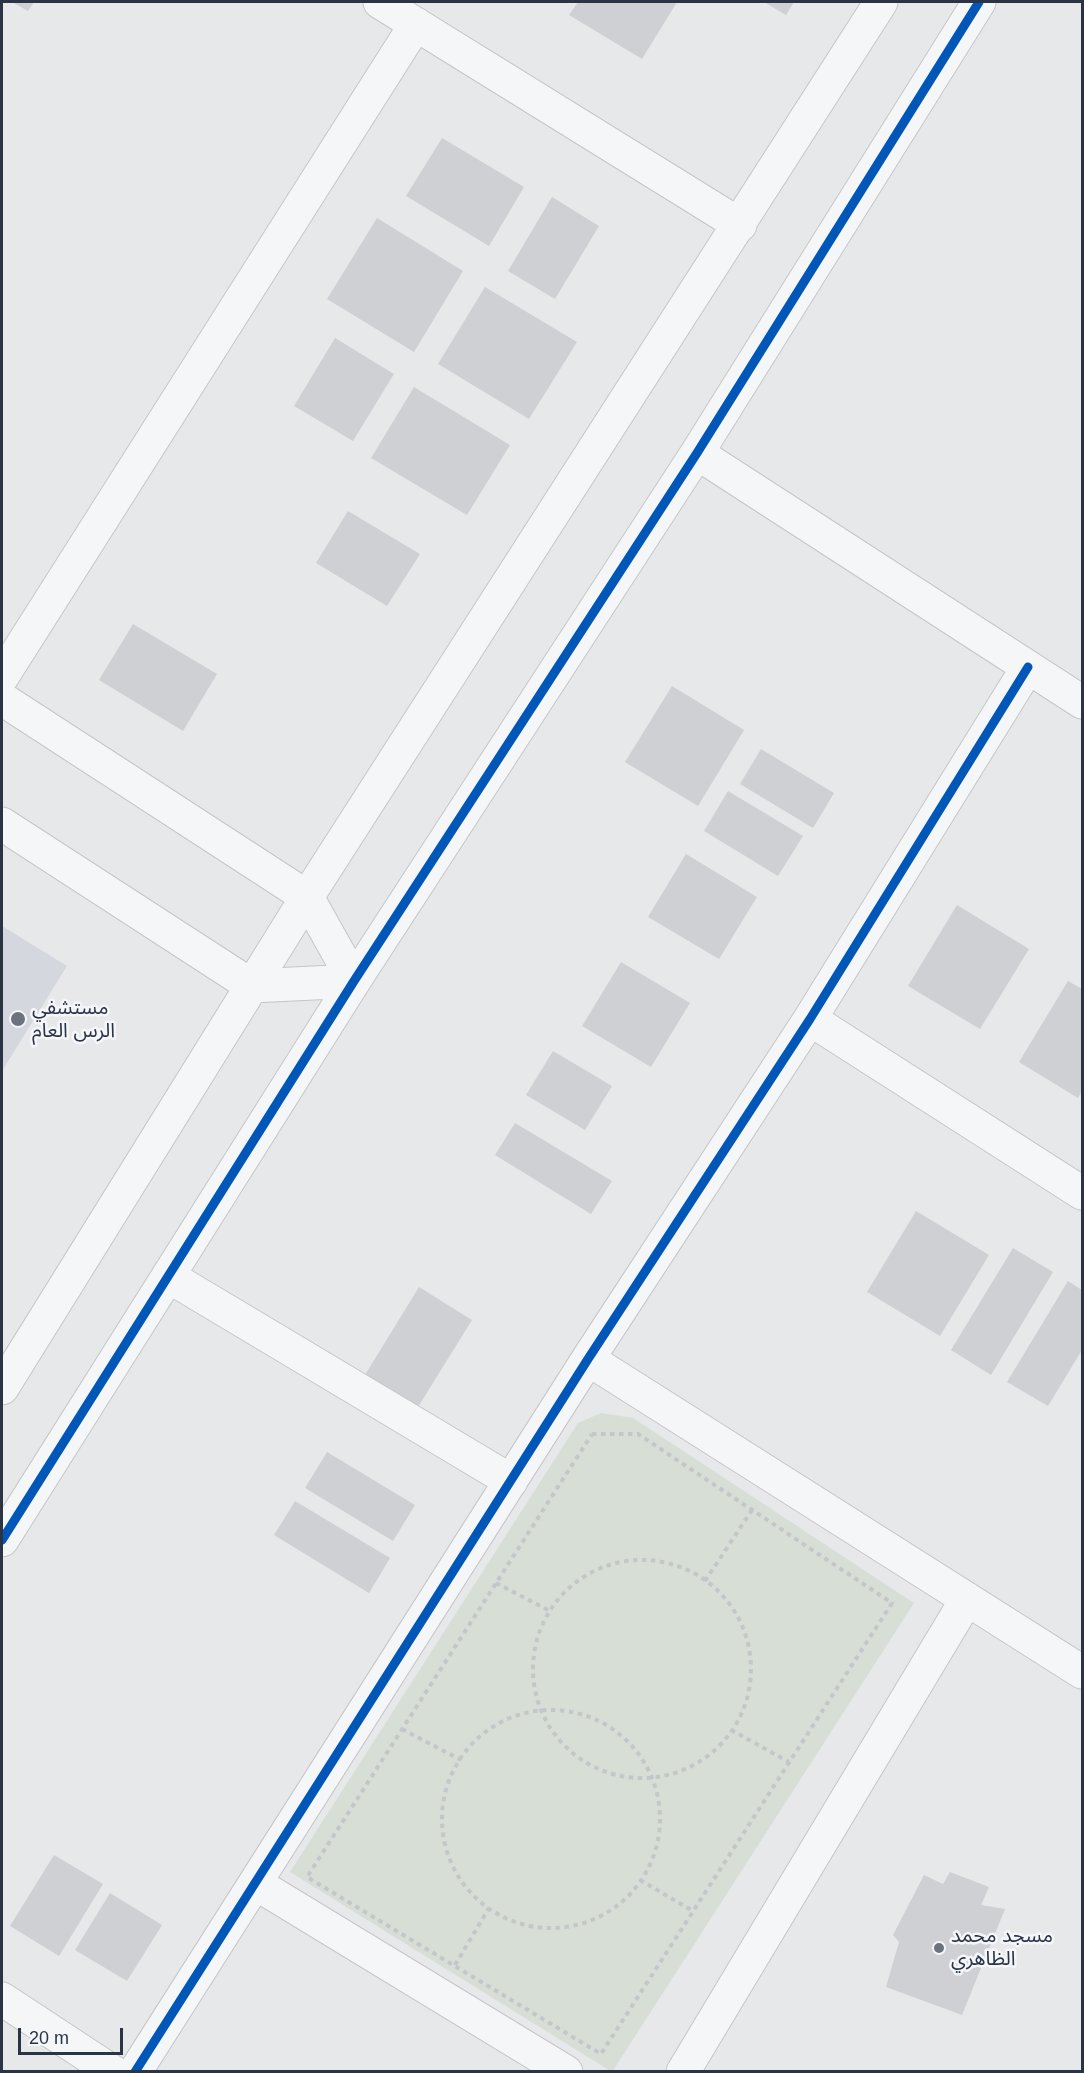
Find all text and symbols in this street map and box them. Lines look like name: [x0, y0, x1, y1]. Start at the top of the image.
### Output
place label: مستشفي الرس العام: [32, 996, 115, 1043]
marker: مستشفي الرس العام: [9, 1010, 27, 1028]
place label: مسجد محمد الظاهري: [951, 1924, 1053, 1971]
marker: مسجد محمد الظاهري: [932, 1941, 946, 1955]
scale bar: [21, 2016, 126, 2054]
text: 20 m: [29, 2028, 69, 2048]

